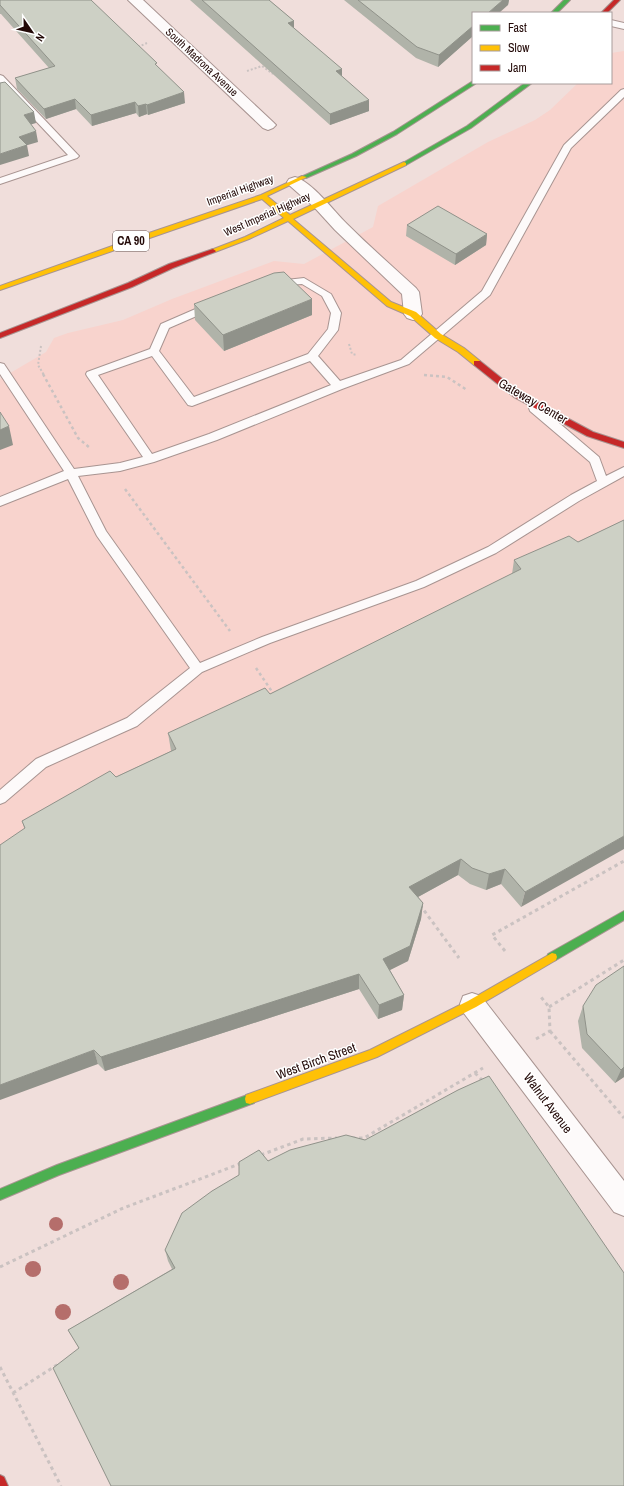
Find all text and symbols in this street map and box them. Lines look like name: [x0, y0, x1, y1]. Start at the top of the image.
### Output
north arrow: [12, 12, 52, 52]
legend: [472, 12, 612, 84]
text: Fast: [508, 20, 527, 36]
street label: South Madrona Avenue: [163, 25, 241, 99]
text: N: [33, 31, 48, 44]
text: Slow: [508, 40, 530, 56]
text: Jam: [508, 60, 527, 76]
street label: Imperial Highway: [205, 171, 276, 209]
street label: West Imperial Highway: [222, 188, 313, 239]
road number: CA 90: [113, 231, 149, 251]
street label: Gateway Center: [495, 374, 571, 428]
street label: West Birch Street: [274, 1039, 358, 1083]
street label: Walnut Avenue: [520, 1069, 576, 1137]

